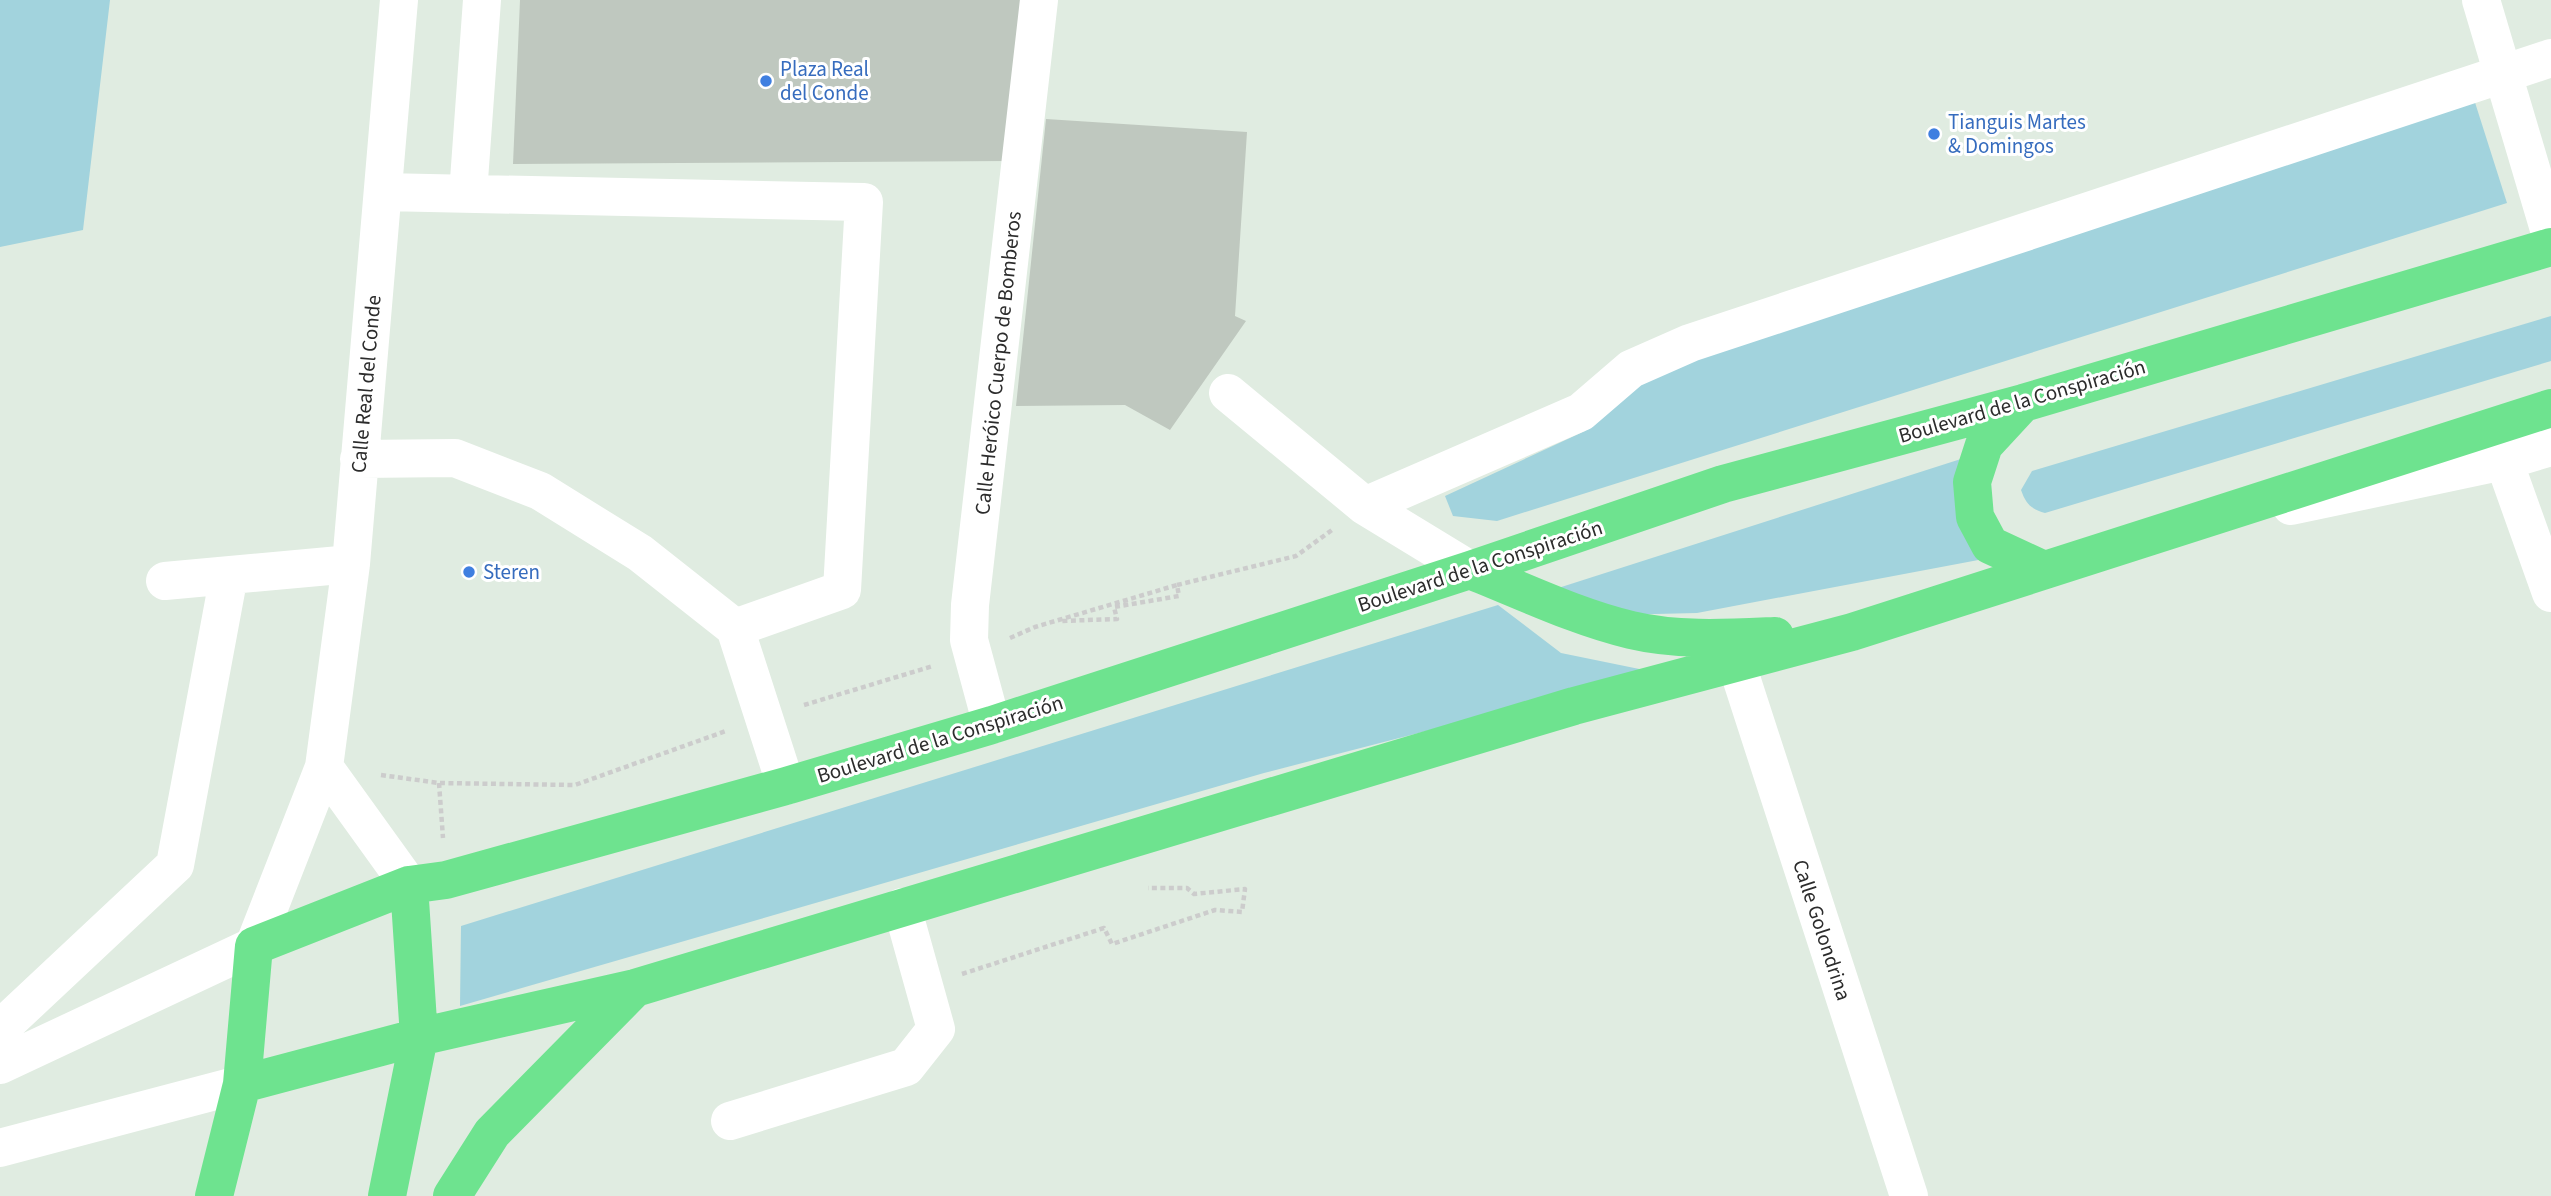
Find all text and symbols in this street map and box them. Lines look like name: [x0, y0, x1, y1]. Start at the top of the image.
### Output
place label: Plaza Real del Conde: [780, 54, 869, 108]
marker: Plaza Real del Conde: [758, 73, 774, 89]
place label: Tianguis Martes & Domingos: [1948, 107, 2086, 161]
marker: Tianguis Martes & Domingos: [1926, 126, 1942, 142]
street label: Calle Heróico Cuerpo de Bomberos: [967, 210, 1029, 516]
street label: Calle Real del Conde: [343, 294, 389, 474]
street label: Boulevard de la Conspiración: [1895, 351, 2149, 451]
street label: Boulevard de la Conspiración: [1354, 512, 1606, 620]
place label: Steren: [483, 557, 540, 587]
marker: Steren: [461, 564, 477, 580]
street label: Boulevard de la Conspiración: [813, 687, 1067, 791]
street label: Calle Golondrina: [1785, 856, 1859, 1004]

